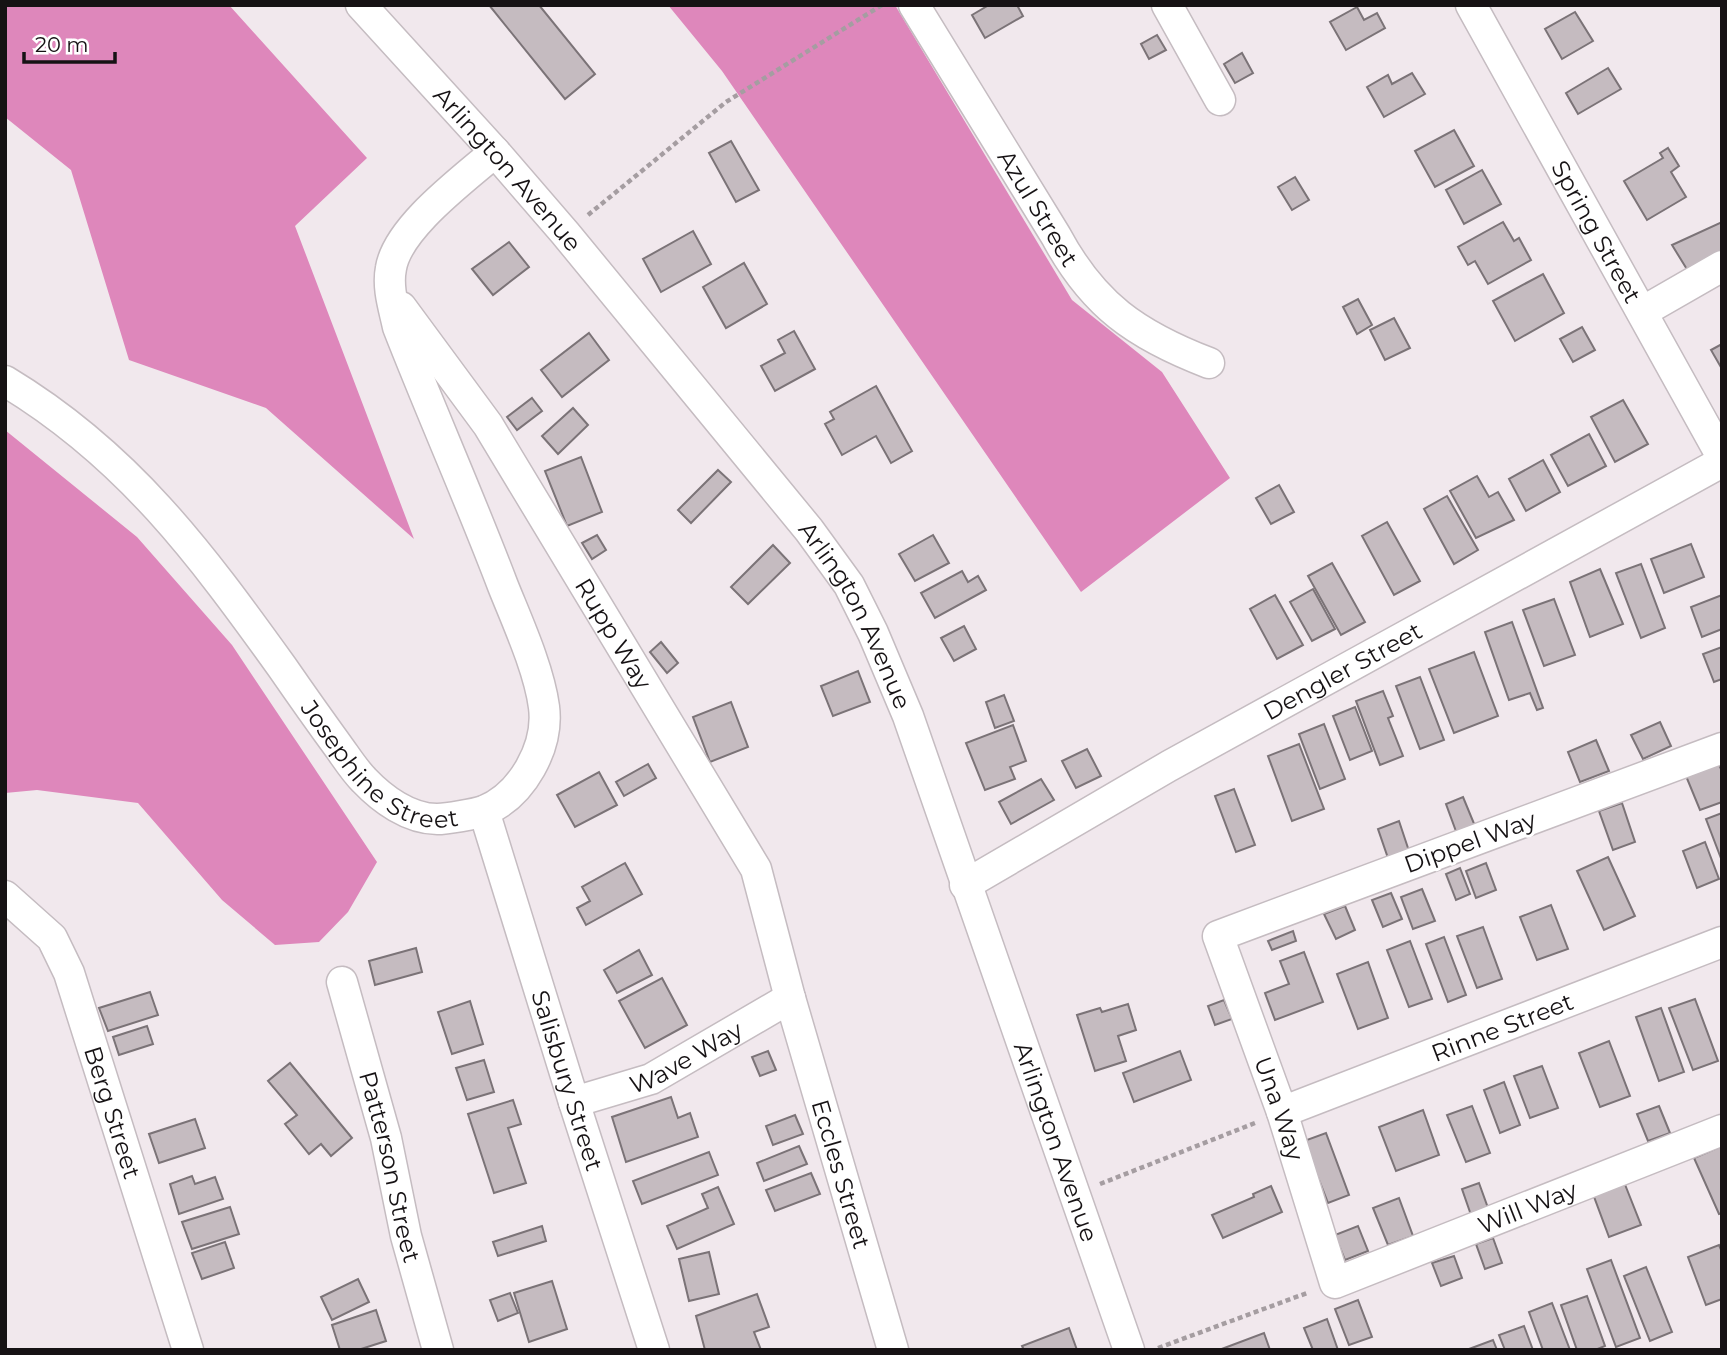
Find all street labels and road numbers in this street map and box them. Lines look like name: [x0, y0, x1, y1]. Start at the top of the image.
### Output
street label: Arlington Avenue: [428, 80, 588, 257]
street label: Azul Street: [992, 144, 1085, 272]
street label: Spring Street: [1546, 155, 1648, 308]
street label: Arlington Avenue: [793, 516, 918, 713]
street label: Rupp Way: [569, 573, 658, 694]
street label: Dengler Street: [1258, 615, 1427, 726]
street label: Josephine Street: [295, 694, 460, 834]
street label: Dippel Way: [1400, 805, 1540, 879]
street label: Rinne Street: [1427, 986, 1577, 1067]
street label: Salisbury Street: [526, 987, 610, 1174]
street label: Wave Way: [626, 1015, 747, 1099]
street label: Arlington Avenue: [1008, 1038, 1105, 1246]
street label: Berg Street: [78, 1042, 148, 1182]
street label: Una Way: [1249, 1052, 1311, 1164]
street label: Patterson Street: [353, 1068, 427, 1266]
street label: Eccles Street: [806, 1096, 877, 1252]
street label: Will Way: [1474, 1174, 1581, 1240]

